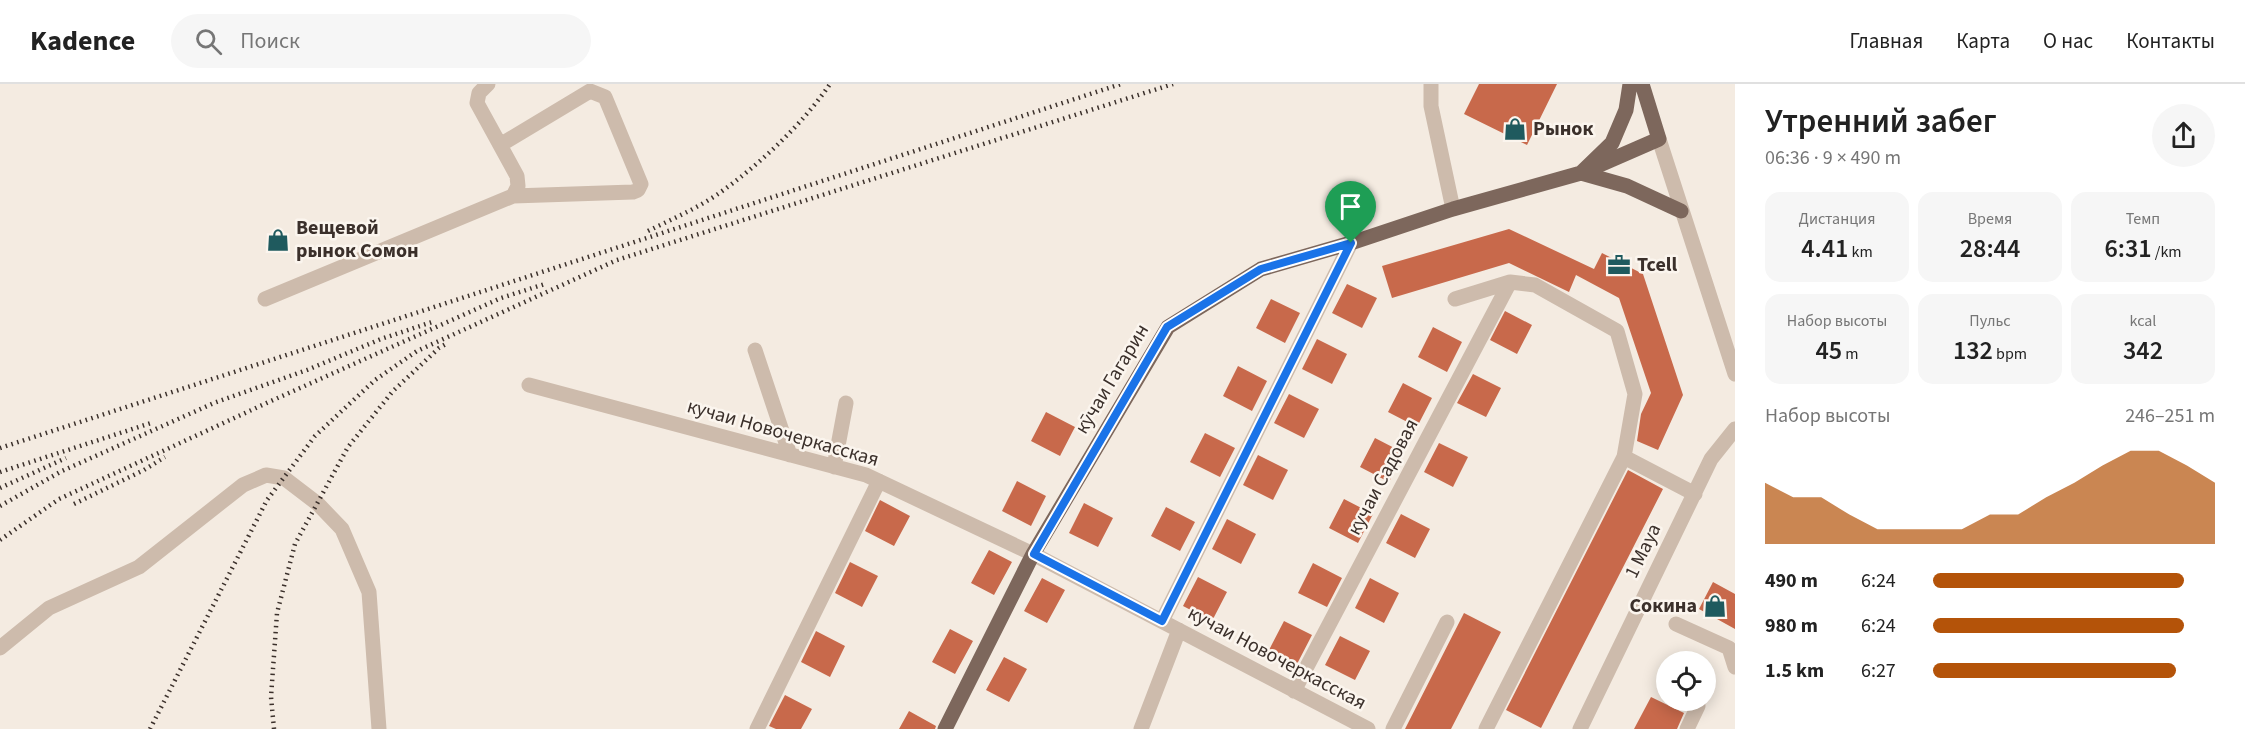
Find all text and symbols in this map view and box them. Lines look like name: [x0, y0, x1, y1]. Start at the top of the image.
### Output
search box: [171, 14, 591, 68]
text: Kadence: [30, 21, 135, 61]
icon: search: [192, 25, 225, 58]
text: Поиск: [240, 25, 300, 57]
text: Главная: [1850, 26, 1923, 56]
text: Карта: [1956, 26, 2010, 56]
text: О нас: [2043, 26, 2093, 56]
text: Контакты: [2126, 26, 2215, 56]
text: Утренний забег: [1765, 98, 1997, 145]
button: share: [2152, 104, 2215, 167]
place label: Рынок: [1533, 115, 1593, 143]
shop icon: Рынок: [1502, 116, 1528, 142]
text: 06:36 · 9 × 490 m: [1765, 144, 1901, 172]
pin: [1325, 181, 1376, 243]
icon: arrive: [1334, 190, 1367, 223]
text: Дистанция: [1799, 208, 1875, 230]
text: Время: [1968, 208, 2012, 230]
text: Темп: [2126, 208, 2160, 230]
place label: Вещевой рынок Сомон: [296, 214, 419, 265]
shop icon: Вещевой рынок Сомон: [265, 227, 291, 253]
text: 4.41: [1801, 230, 1848, 267]
text: 28:44: [1960, 230, 2020, 267]
text: 6:31: [2104, 230, 2152, 267]
text: km: [1848, 241, 1873, 263]
text: /km: [2152, 241, 2182, 263]
place label: Tcell: [1637, 251, 1677, 279]
office icon: Tcell: [1606, 252, 1632, 278]
text: Набор высоты: [1787, 310, 1887, 332]
text: Пульс: [1969, 310, 2011, 332]
text: kcal: [2130, 310, 2156, 332]
street label: кӯчаи Гагарин: [1068, 319, 1156, 439]
text: 45: [1815, 332, 1842, 369]
text: 132: [1953, 332, 1993, 369]
text: 342: [2123, 332, 2163, 369]
text: m: [1842, 343, 1859, 365]
text: bpm: [1993, 343, 2027, 365]
street label: кучаи Новочеркасская: [684, 392, 882, 474]
text: Набор высоты: [1765, 402, 1890, 430]
text: 246–251 m: [2125, 402, 2215, 430]
street label: кучаи Садовая: [1341, 414, 1425, 540]
street label: 1 Maya: [1618, 519, 1668, 583]
text: 490 m: [1765, 567, 1818, 595]
text: 6:24: [1861, 567, 1896, 595]
place label: Сокина: [1629, 592, 1697, 620]
shop icon: Сокина: [1702, 593, 1728, 619]
street label: кучаи Новочеркасская: [1183, 599, 1371, 717]
text: 980 m: [1765, 612, 1818, 640]
text: 6:24: [1861, 612, 1896, 640]
map controls: [1656, 651, 1716, 711]
button: locate: [1656, 651, 1716, 711]
text: 1.5 km: [1765, 657, 1824, 685]
text: 6:27: [1861, 657, 1896, 685]

